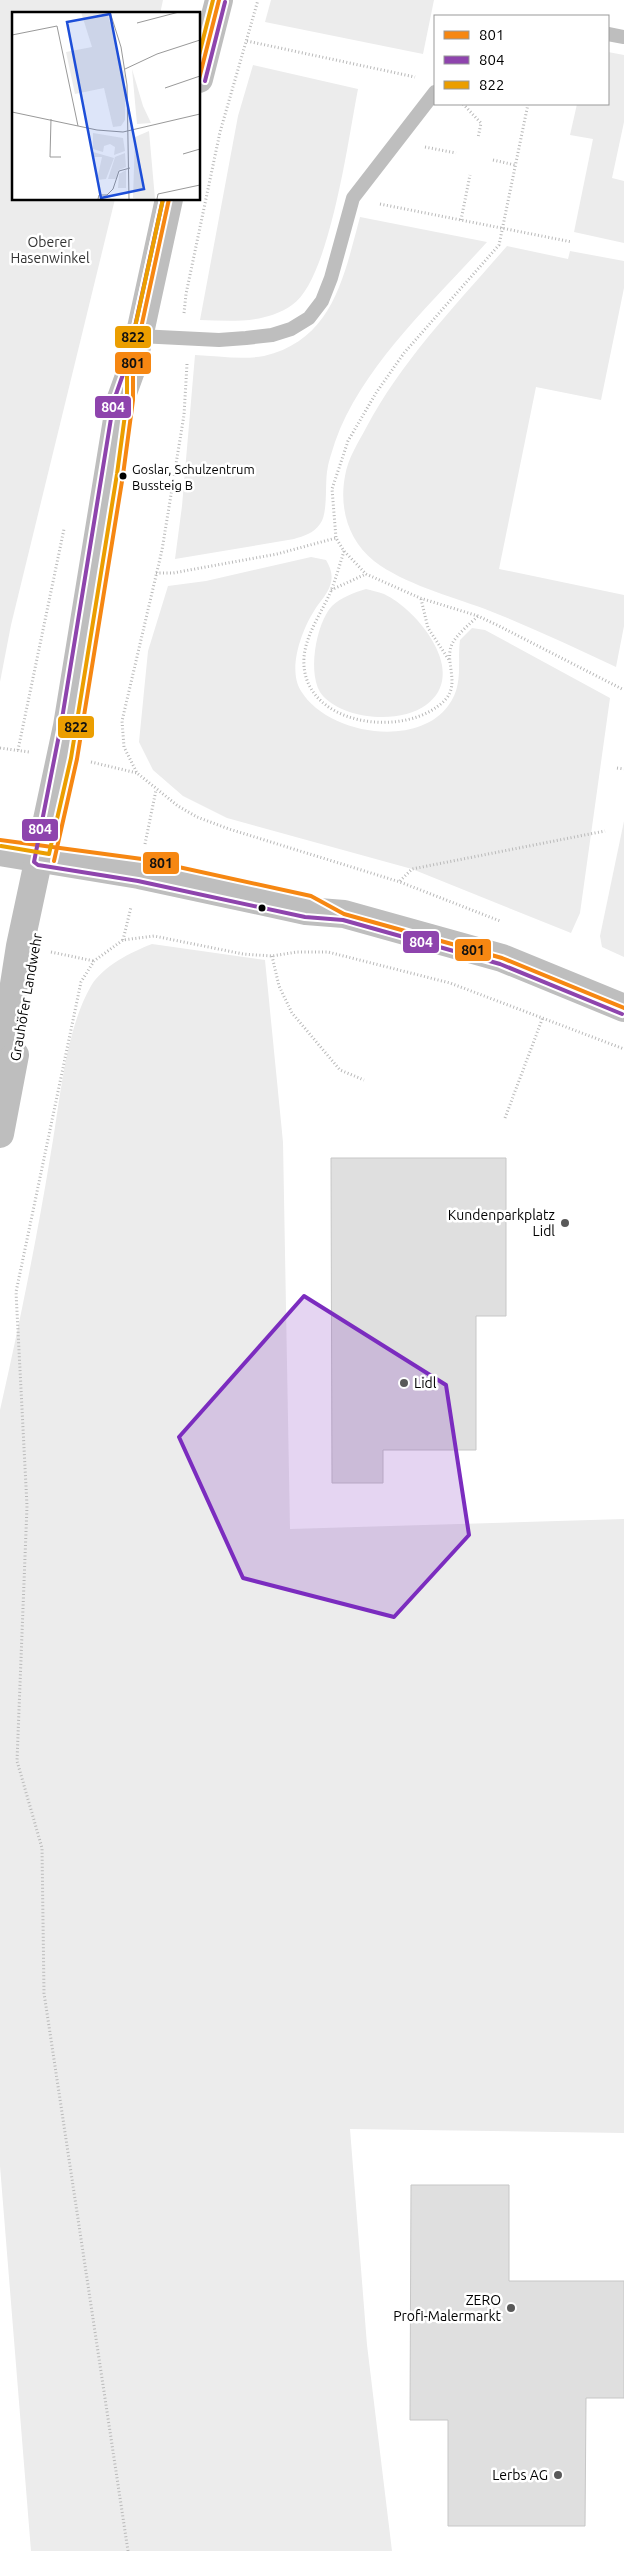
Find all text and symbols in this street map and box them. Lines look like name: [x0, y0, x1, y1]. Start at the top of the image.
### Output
inset map: [12, 12, 200, 200]
legend: [434, 15, 609, 105]
text: 801: [479, 26, 504, 43]
text: 804: [479, 51, 504, 68]
text: 822: [479, 76, 504, 93]
park label: Oberer Hasenwinkel: [10, 234, 90, 266]
line badge: 822: [114, 325, 152, 349]
text: 822: [121, 329, 145, 345]
line badge: 801: [114, 351, 152, 375]
text: 801: [121, 355, 145, 371]
line badge: 804: [94, 395, 132, 419]
text: 804: [101, 399, 125, 415]
place label: Goslar, Schulzentrum Bussteig B: [132, 462, 255, 492]
marker: Goslar, Schulzentrum Bussteig B: [118, 471, 128, 481]
line badge: 822: [57, 715, 95, 739]
text: 822: [64, 719, 88, 735]
line badge: 804: [21, 818, 59, 842]
text: 804: [28, 821, 52, 837]
line badge: 801: [142, 851, 180, 875]
text: 801: [149, 855, 173, 871]
unlabelled marker: [257, 903, 267, 913]
line badge: 804: [402, 930, 440, 954]
street label: Grauhöfer Landwehr: [7, 931, 45, 1062]
text: 804: [409, 934, 433, 950]
line badge: 801: [454, 938, 492, 962]
text: 801: [461, 942, 485, 958]
place label: Kundenparkplatz Lidl: [448, 1207, 555, 1239]
marker: Kundenparkplatz Lidl: [559, 1217, 571, 1229]
place label: Lidl: [414, 1375, 437, 1391]
marker: Lidl: [398, 1377, 410, 1389]
place label: ZERO Profi-Malermarkt: [393, 2292, 501, 2324]
marker: ZERO Profi-Malermarkt: [505, 2302, 517, 2314]
place label: Lerbs AG: [492, 2467, 548, 2483]
marker: Lerbs AG: [552, 2469, 564, 2481]

